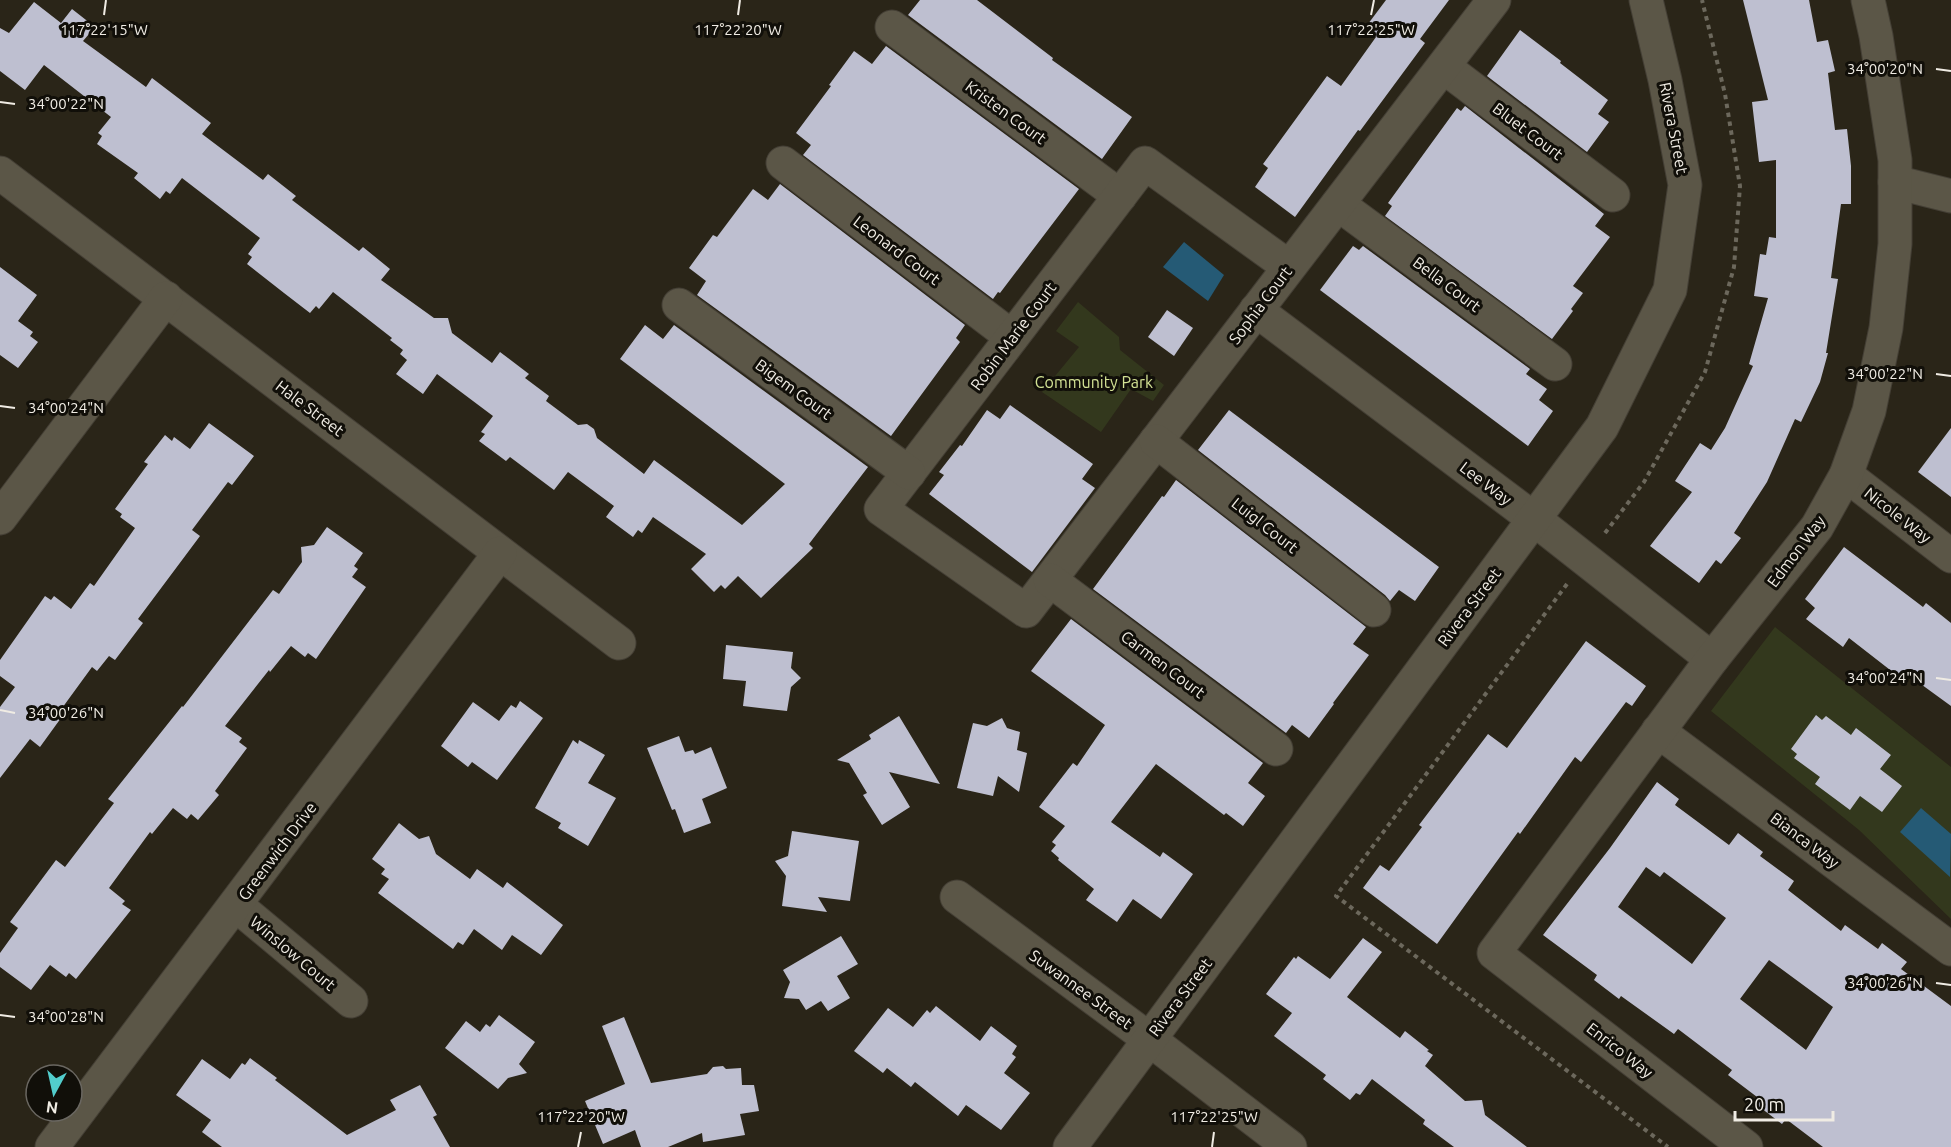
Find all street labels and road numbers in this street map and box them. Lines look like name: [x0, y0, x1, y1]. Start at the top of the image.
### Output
street label: Kristen Court: [962, 77, 1050, 148]
street label: Rivera Street: [1656, 81, 1692, 176]
street label: Bluet Court: [1489, 99, 1567, 164]
street label: Leonard Court: [850, 212, 944, 289]
street label: Bella Court: [1410, 253, 1485, 316]
street label: Sophia Court: [1225, 262, 1295, 347]
street label: Robin Marie Court: [967, 278, 1060, 394]
street label: Bigem Court: [752, 355, 836, 423]
street label: Hale Street: [272, 377, 348, 440]
street label: Lee Way: [1457, 458, 1516, 508]
street label: Nicole Way: [1861, 484, 1935, 547]
street label: Luigl Court: [1228, 494, 1302, 557]
street label: Edmon Way: [1763, 512, 1829, 590]
street label: Rivera Street: [1434, 564, 1505, 650]
street label: Carmen Court: [1118, 627, 1209, 702]
street label: Greenwich Drive: [234, 799, 320, 903]
street label: Bianca Way: [1767, 808, 1843, 872]
street label: Winslow Court: [247, 912, 340, 994]
street label: Suwannee Street: [1026, 946, 1136, 1033]
street label: Rivera Street: [1145, 954, 1216, 1040]
street label: Enrico Way: [1583, 1019, 1657, 1082]

